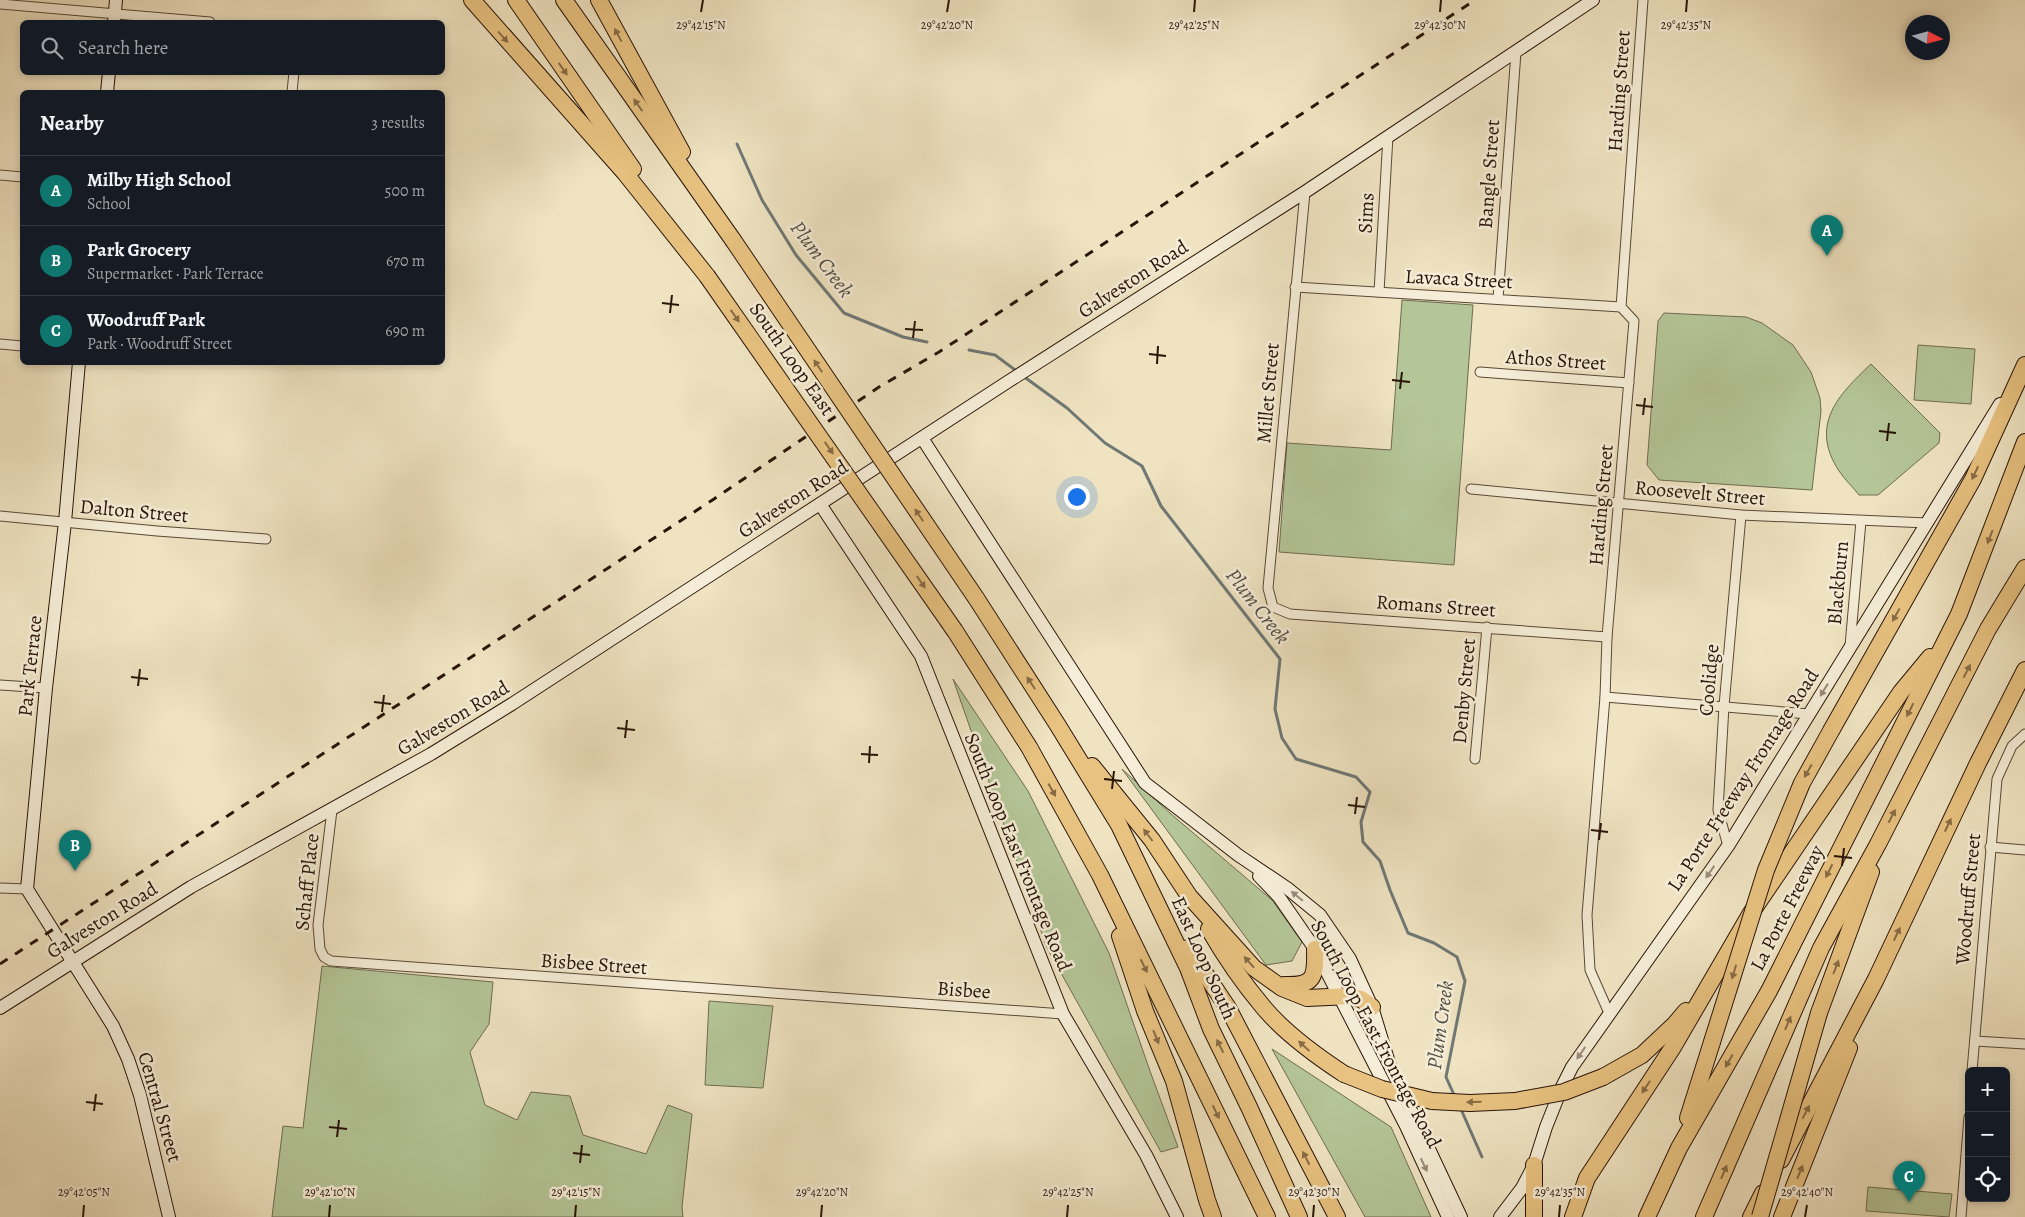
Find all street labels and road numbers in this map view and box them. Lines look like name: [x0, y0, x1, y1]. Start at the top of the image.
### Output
street label: Harding Street: [1601, 29, 1637, 153]
street label: Bangle Street: [1472, 118, 1506, 229]
street label: Sims: [1351, 192, 1381, 234]
street label: Galveston Road: [1073, 233, 1193, 325]
street label: Lavaca Street: [1405, 263, 1514, 295]
street label: South Loop East: [743, 297, 841, 421]
street label: Millet Street: [1250, 341, 1286, 444]
street label: Athos Street: [1504, 343, 1607, 377]
street label: Harding Street: [1582, 443, 1620, 567]
street label: Galveston Road: [733, 453, 853, 545]
street label: Roosevelt Street: [1634, 474, 1767, 512]
street label: Dalton Street: [79, 493, 190, 529]
street label: Blackburn: [1821, 540, 1855, 626]
street label: Romans Street: [1375, 588, 1497, 624]
street label: Park Terrace: [11, 614, 49, 718]
street label: Denby Street: [1446, 637, 1482, 745]
street label: Coolidge: [1692, 643, 1726, 717]
street label: La Porte Freeway Frontage Road: [1661, 663, 1825, 896]
street label: Galveston Road: [392, 674, 514, 762]
street label: South Loop East Frontage Road: [958, 729, 1078, 975]
street label: Schaff Place: [288, 832, 326, 932]
street label: Woodruff Street: [1949, 832, 1987, 967]
street label: La Porte Freeway: [1744, 840, 1831, 975]
street label: Galveston Road: [41, 875, 163, 965]
street label: East Loop South: [1165, 892, 1243, 1024]
street label: South Loop East Frontage Road: [1304, 915, 1448, 1153]
street label: Bisbee Street: [540, 947, 649, 981]
street label: Bisbee: [936, 975, 992, 1005]
street label: Central Street: [131, 1049, 189, 1166]

